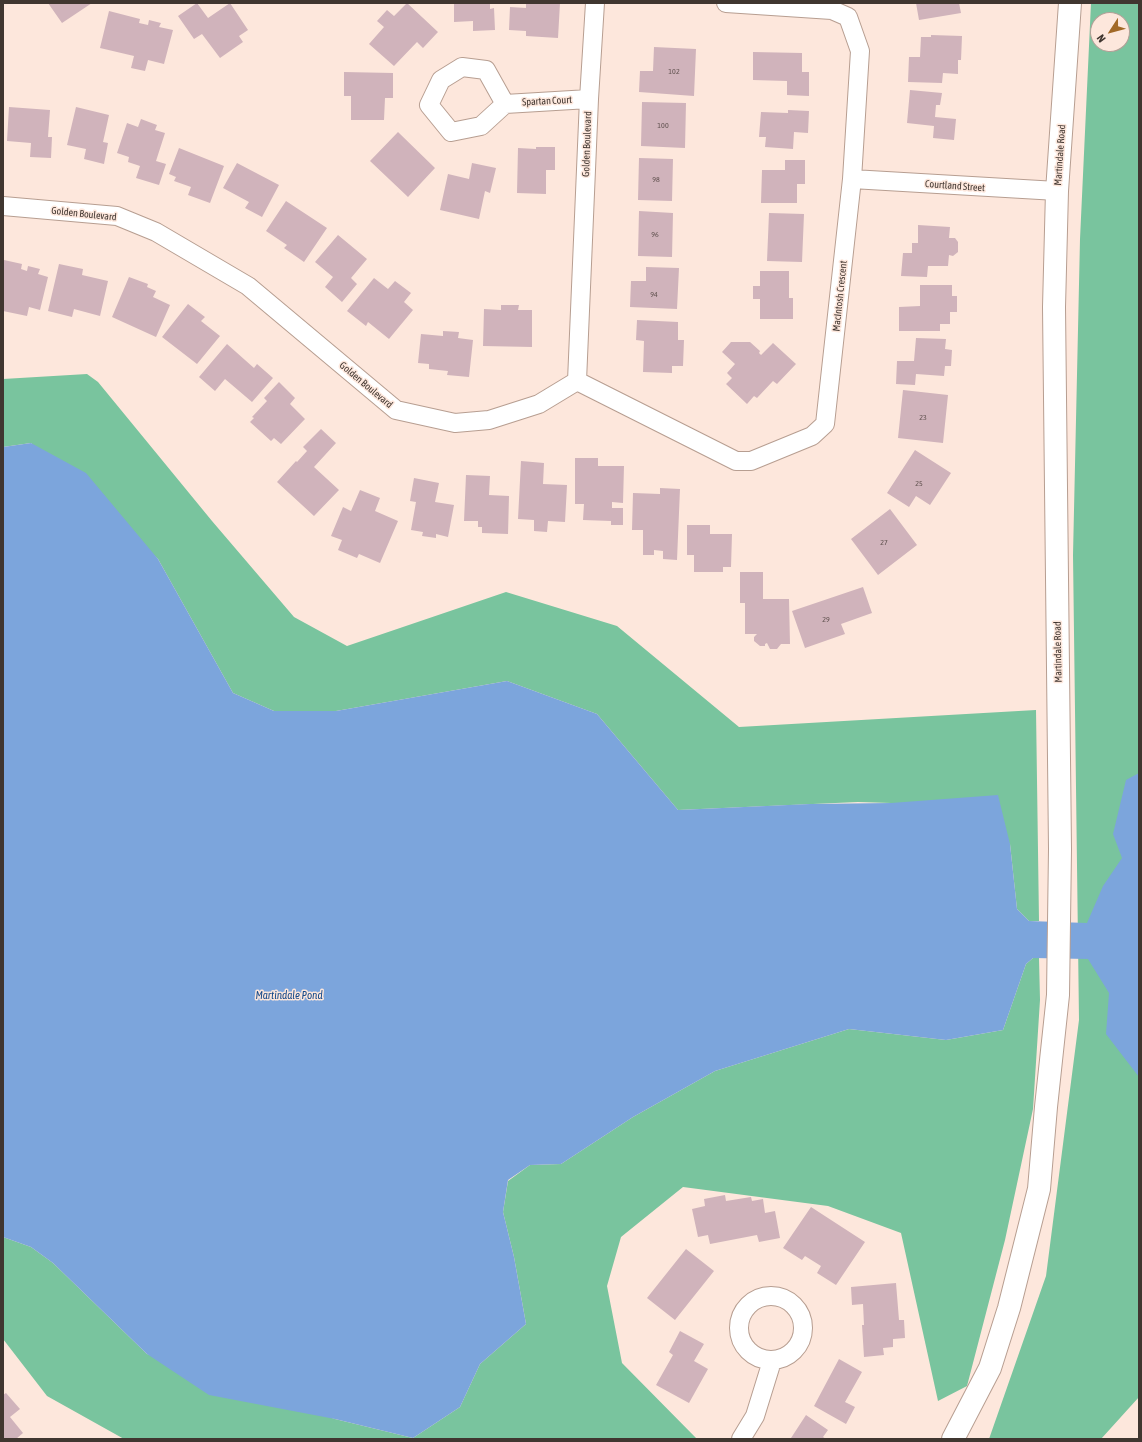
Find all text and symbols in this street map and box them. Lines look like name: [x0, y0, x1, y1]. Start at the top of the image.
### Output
north arrow: [1090, 12, 1130, 52]
text: N: [1094, 32, 1108, 45]
house number: 102: [668, 66, 680, 76]
street label: Spartan Court: [522, 94, 572, 108]
street label: Golden Boulevard: [580, 111, 594, 177]
house number: 100: [657, 120, 669, 130]
street label: Martindale Road: [1052, 124, 1068, 186]
house number: 98: [652, 174, 660, 184]
street label: Courtland Street: [925, 178, 985, 194]
street label: Golden Boulevard: [51, 205, 117, 223]
house number: 96: [651, 229, 659, 239]
street label: MacIntosh Crescent: [830, 260, 850, 332]
house number: 94: [650, 289, 658, 299]
street label: Golden Boulevard: [337, 359, 395, 411]
house number: 23: [919, 412, 927, 422]
house number: 25: [915, 478, 923, 488]
house number: 27: [880, 537, 888, 547]
house number: 29: [822, 614, 830, 624]
street label: Martindale Road: [1051, 621, 1065, 683]
water label: Martindale Pond: [255, 989, 323, 1003]

